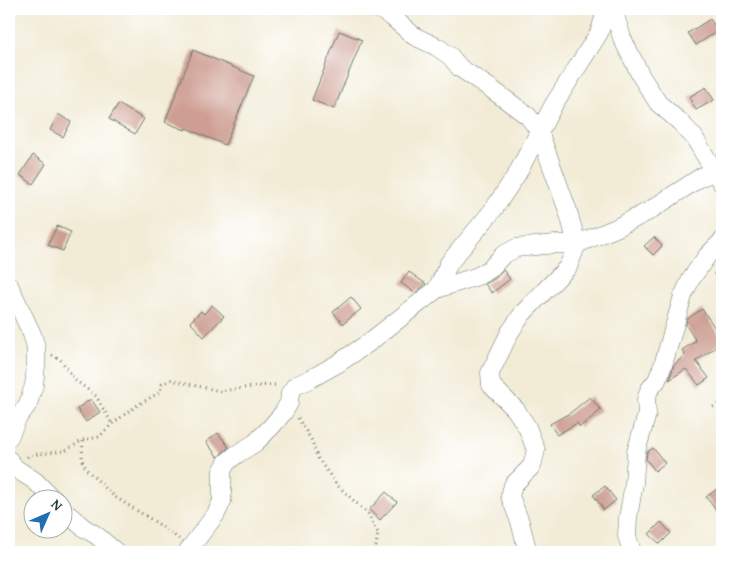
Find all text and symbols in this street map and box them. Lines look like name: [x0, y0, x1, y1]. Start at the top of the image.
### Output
north arrow: [22, 488, 72, 538]
text: N: [47, 494, 68, 516]

